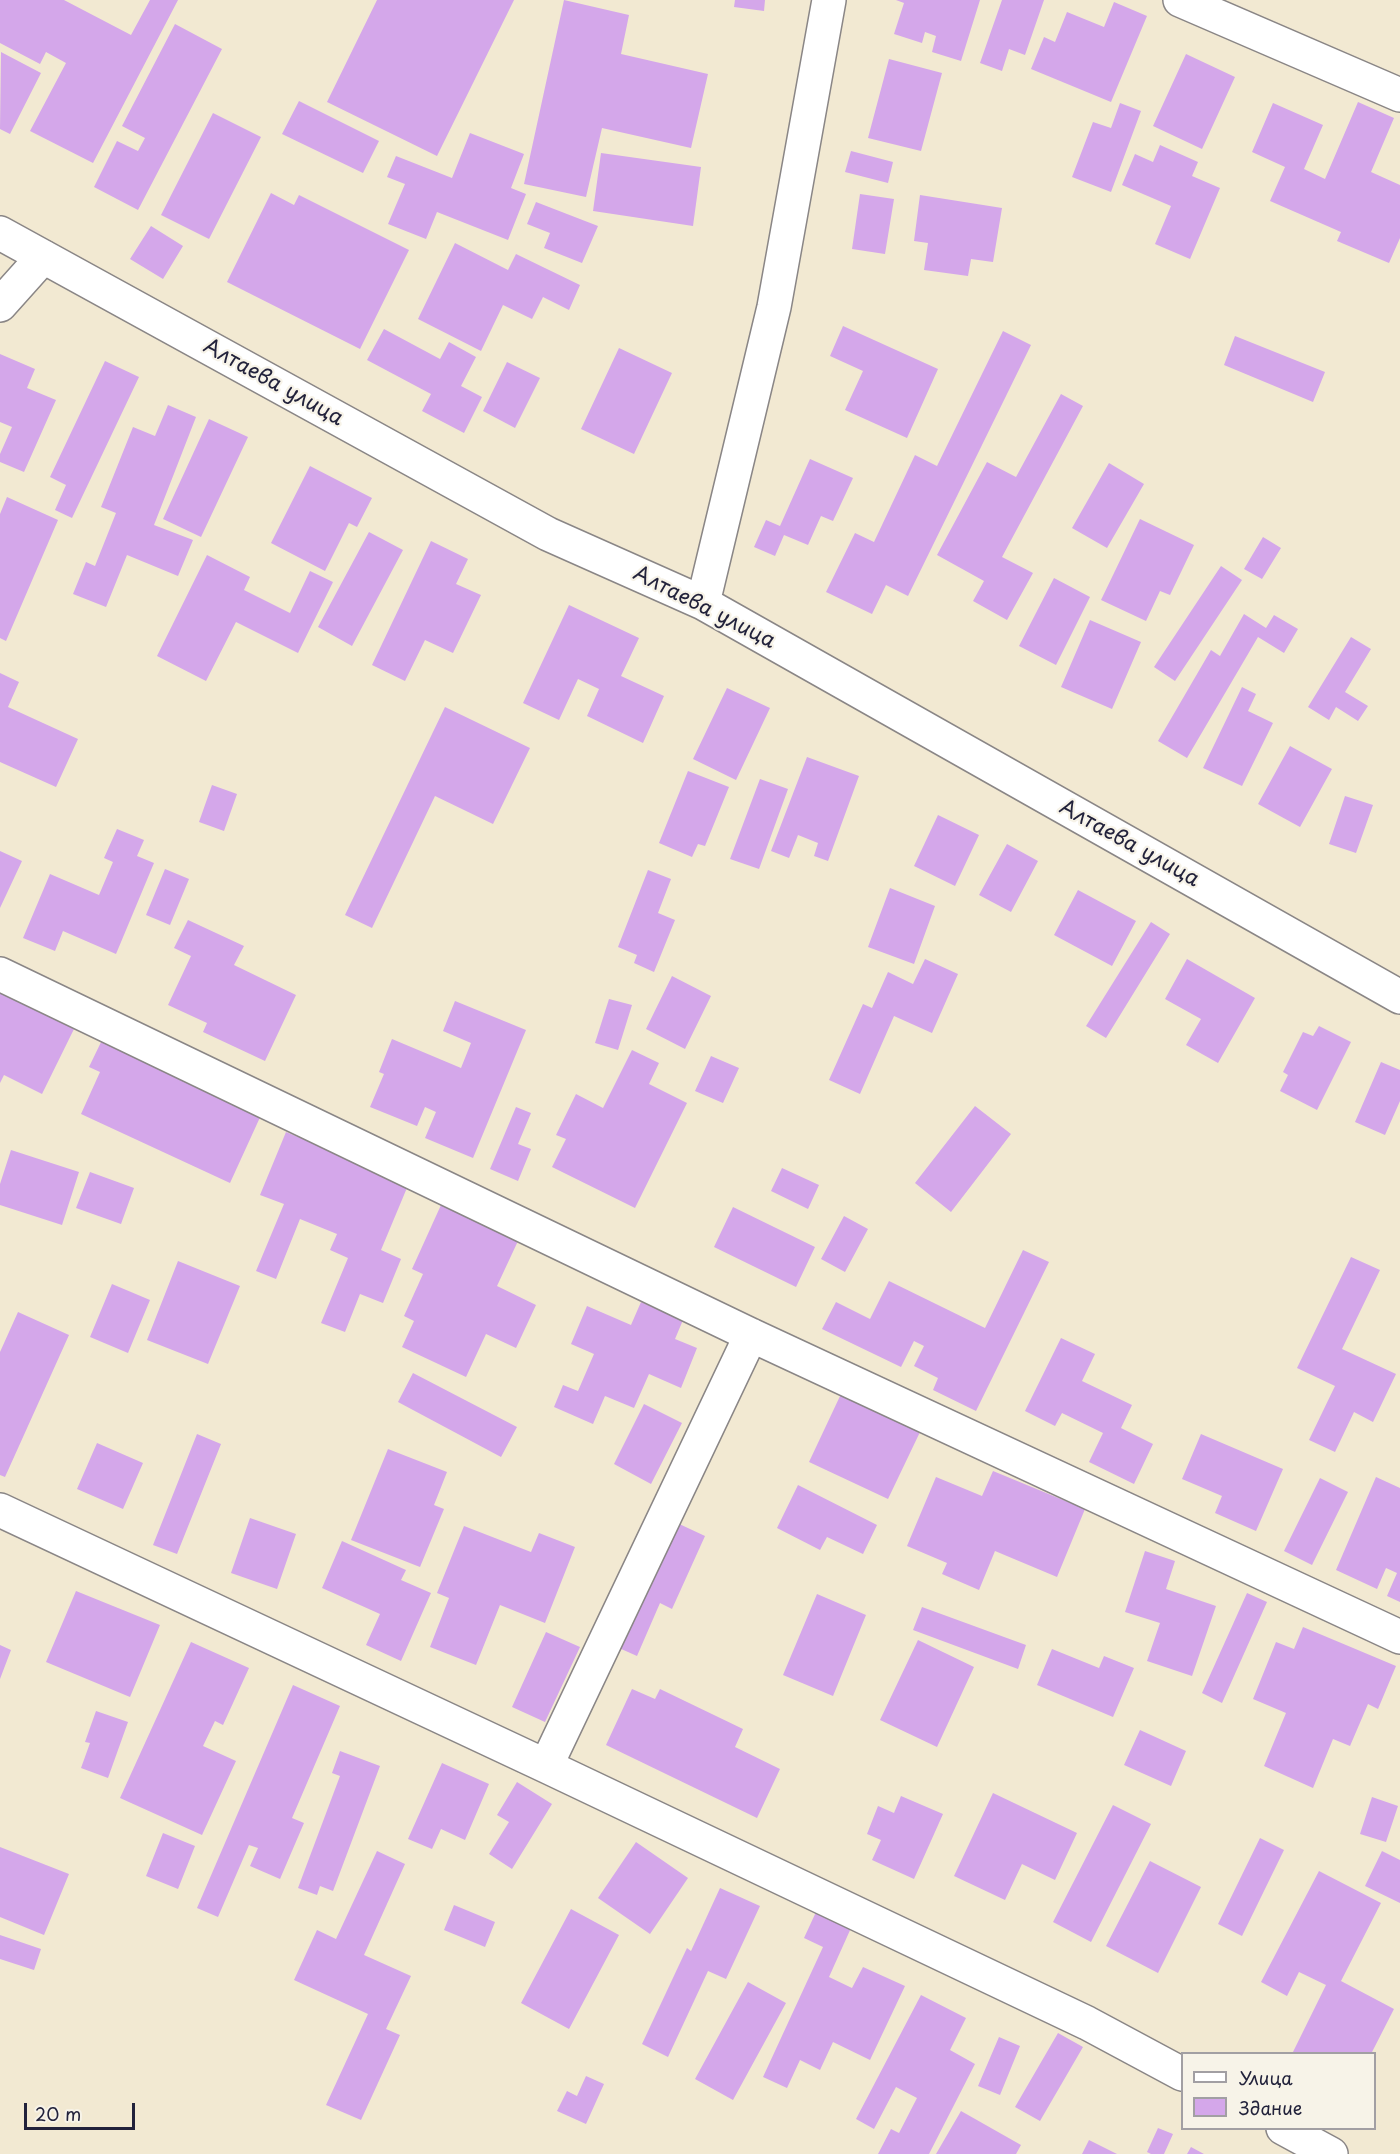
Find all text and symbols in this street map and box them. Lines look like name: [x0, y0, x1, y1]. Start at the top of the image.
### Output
street label: Алтаева улица: [199, 334, 347, 432]
street label: Алтаева улица: [629, 561, 779, 655]
street label: Алтаева улица: [1055, 795, 1203, 893]
legend: [1181, 2052, 1376, 2130]
text: Улица: [1239, 2064, 1293, 2091]
scale bar: [27, 2091, 138, 2129]
text: Здание: [1239, 2094, 1302, 2121]
text: 20 m: [35, 2100, 81, 2127]

